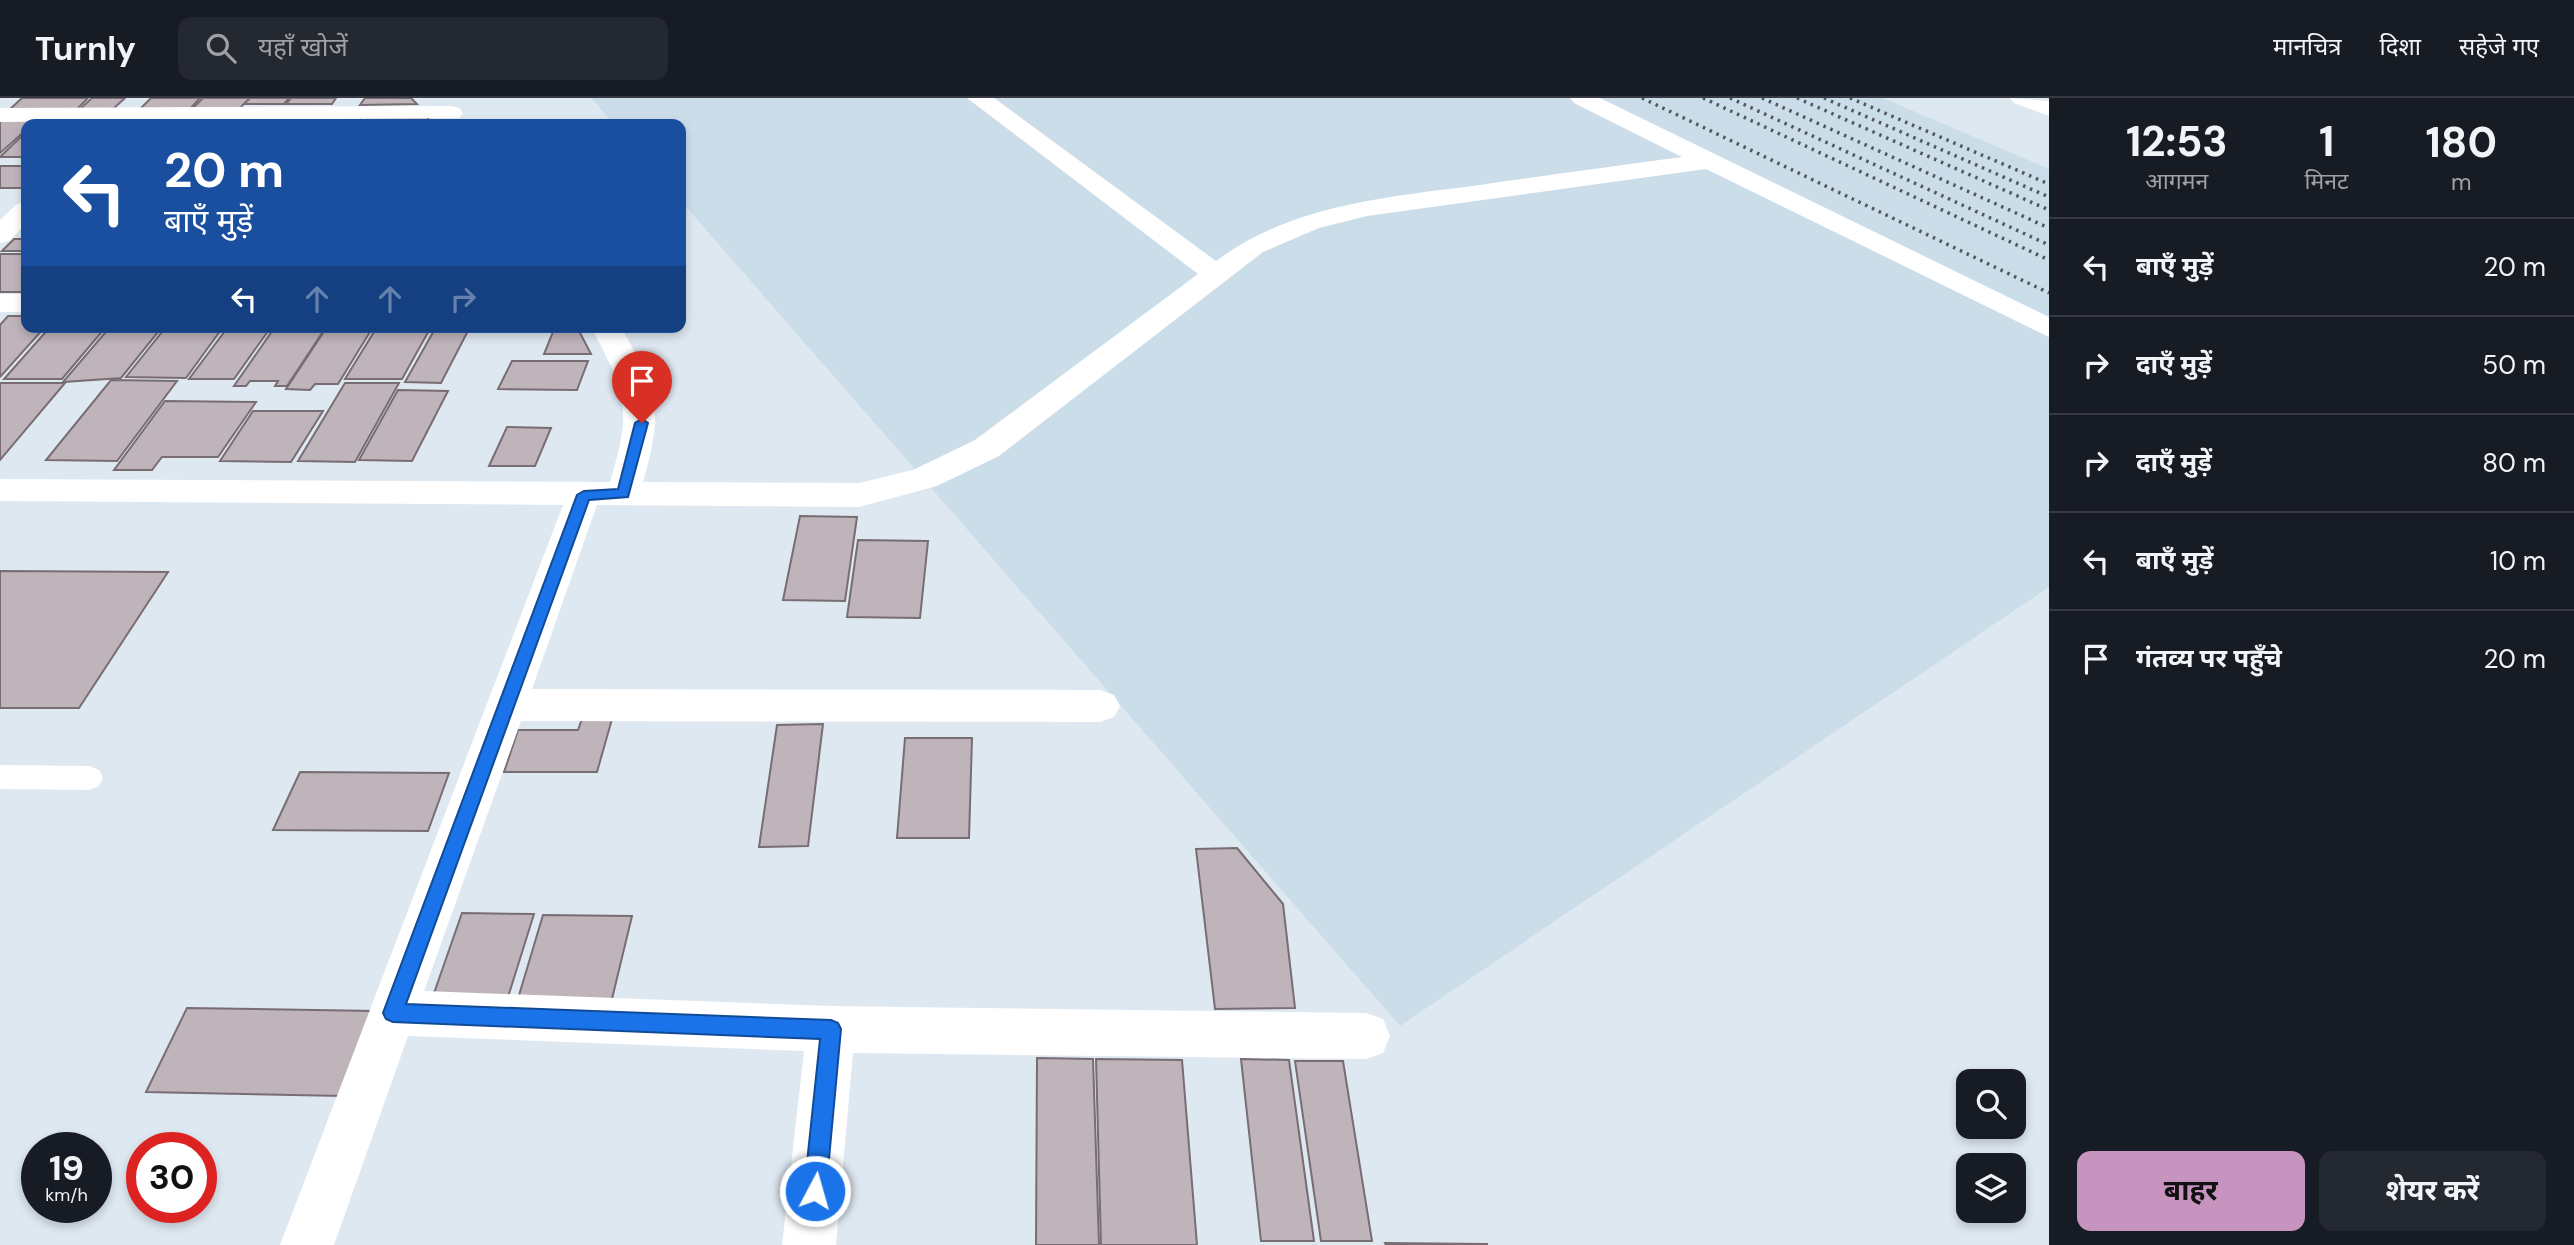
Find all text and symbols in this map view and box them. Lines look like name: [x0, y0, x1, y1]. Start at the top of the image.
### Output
search box: [178, 17, 668, 80]
text: Turnly: [35, 27, 136, 70]
icon: search: [202, 29, 240, 67]
text: यहाँ खोजें: [258, 30, 348, 64]
text: मानचित्र: [2273, 31, 2342, 62]
text: दिशा: [2380, 31, 2421, 62]
text: सहेजे गए: [2459, 31, 2539, 62]
text: 12:53: [2126, 114, 2228, 169]
text: 1: [2319, 114, 2334, 169]
text: 180: [2426, 115, 2497, 170]
text: 20 m: [164, 138, 284, 202]
icon: left: [49, 147, 140, 238]
text: आगमन: [2145, 166, 2208, 196]
text: मिनट: [2305, 166, 2349, 196]
text: m: [2451, 167, 2472, 197]
text: बाएँ मुड़ें: [164, 200, 253, 242]
icon: left: [2077, 248, 2115, 286]
text: बाएँ मुड़ें: [2136, 249, 2213, 283]
text: 20 m: [2483, 250, 2546, 284]
icon: left: [225, 280, 263, 318]
icon: ahead: [298, 280, 336, 318]
icon: ahead: [371, 280, 409, 318]
icon: right: [444, 280, 482, 318]
icon: right: [2077, 346, 2115, 384]
text: दाएँ मुड़ें: [2136, 347, 2212, 381]
text: 50 m: [2482, 348, 2546, 382]
pin: [612, 351, 672, 423]
icon: arrive: [623, 362, 661, 400]
icon: right: [2077, 444, 2115, 482]
text: दाएँ मुड़ें: [2136, 445, 2212, 479]
text: 80 m: [2482, 446, 2546, 480]
icon: left: [2077, 542, 2115, 580]
text: बाएँ मुड़ें: [2136, 543, 2213, 577]
text: 10 m: [2490, 544, 2546, 578]
icon: arrive: [2077, 640, 2115, 678]
text: गंतव्य पर पहुँचे: [2136, 641, 2282, 675]
text: 20 m: [2483, 642, 2546, 676]
map controls: [1956, 1069, 2026, 1223]
button: search: [1956, 1069, 2026, 1139]
speed limit sign: 30: [126, 1132, 217, 1223]
text: 19: [49, 1145, 84, 1191]
button: बाहर: [2077, 1151, 2305, 1231]
button: शेयर करें: [2319, 1151, 2546, 1231]
button: layers: [1956, 1153, 2026, 1223]
position arrow: [778, 1154, 852, 1228]
text: km/h: [45, 1183, 88, 1207]

